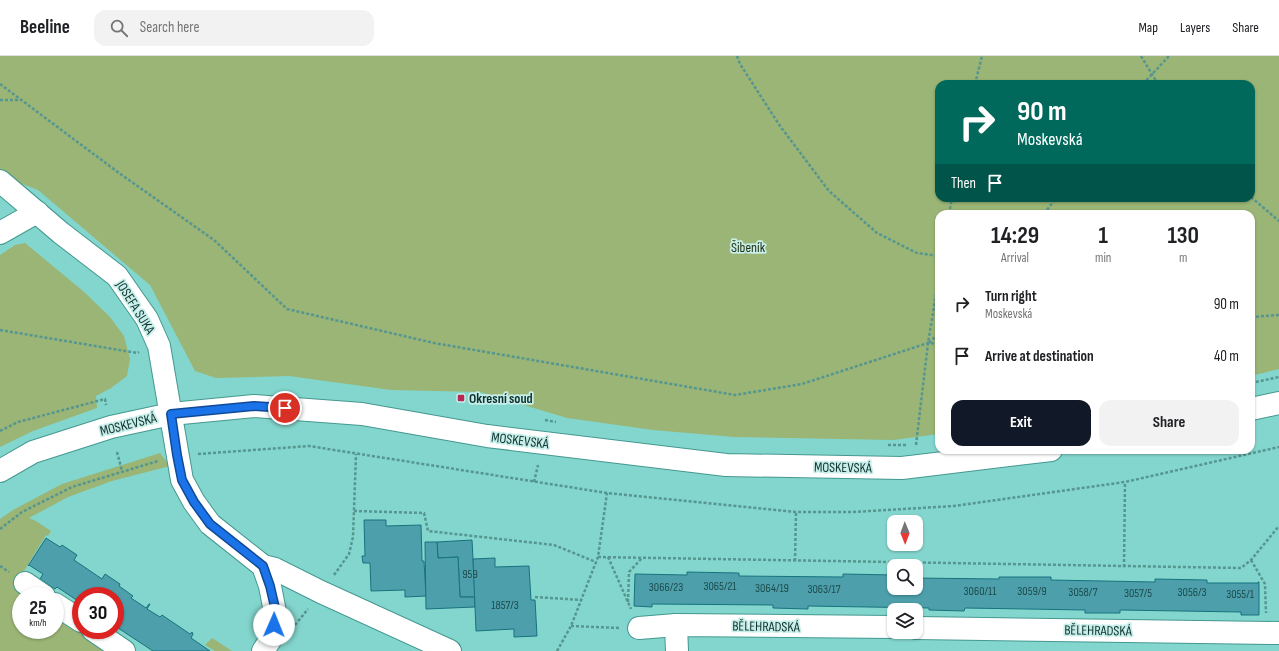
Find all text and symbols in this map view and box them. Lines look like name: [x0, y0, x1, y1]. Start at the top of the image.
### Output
search box: [94, 10, 374, 46]
text: Beeline: [20, 16, 70, 39]
icon: search: [108, 17, 130, 39]
text: Search here: [140, 18, 199, 37]
text: Map: [1138, 19, 1158, 36]
text: Layers: [1180, 19, 1210, 36]
text: Share: [1232, 19, 1259, 36]
text: 90 m: [1017, 95, 1067, 128]
icon: right: [951, 96, 1003, 148]
text: Moskevská: [1017, 129, 1083, 150]
icon: arrive: [984, 172, 1006, 194]
text: Then: [951, 174, 976, 193]
text: 14:29: [991, 221, 1039, 250]
text: 1: [1099, 221, 1108, 250]
text: 130: [1167, 221, 1199, 250]
park label: Šibeník: [731, 239, 766, 256]
text: Arrival: [1001, 250, 1029, 266]
text: min: [1095, 250, 1111, 266]
text: m: [1179, 250, 1187, 266]
street label: JOSEFA SUKA: [112, 276, 159, 338]
text: Turn right: [985, 287, 1037, 306]
icon: right: [951, 293, 973, 315]
text: 90 m: [1214, 295, 1239, 314]
text: Moskevská: [985, 306, 1032, 322]
icon: arrive: [951, 345, 973, 367]
text: Arrive at destination: [985, 347, 1094, 366]
text: 40 m: [1214, 347, 1239, 366]
place label: Okresní soud: [469, 390, 533, 407]
pin: [268, 391, 302, 425]
marker: Okresní soud: [456, 393, 466, 403]
icon: arrive: [274, 397, 296, 419]
button: Exit: [951, 400, 1091, 446]
button: Share: [1099, 400, 1239, 446]
street label: MOSKEVSKÁ: [98, 409, 159, 440]
street label: MOSKEVSKÁ: [490, 429, 551, 453]
street label: MOSKEVSKÁ: [814, 458, 873, 477]
north arrow: [887, 515, 923, 551]
map controls: [887, 515, 923, 639]
button: search: [887, 559, 923, 595]
house number: 959: [462, 567, 478, 582]
house number: 3065/21: [703, 579, 737, 594]
house number: 3066/23: [649, 580, 683, 595]
house number: 3064/19: [755, 581, 789, 596]
house number: 3063/17: [807, 582, 841, 597]
house number: 3060/11: [964, 584, 997, 599]
house number: 3059/9: [1017, 584, 1047, 599]
house number: 3058/7: [1068, 585, 1098, 600]
house number: 3056/3: [1178, 585, 1206, 600]
house number: 3057/5: [1124, 586, 1152, 601]
speed limit sign: 30: [72, 587, 124, 639]
house number: 3055/1: [1226, 587, 1255, 602]
text: 25: [29, 596, 47, 620]
house number: 1857/3: [491, 598, 519, 613]
button: layers: [887, 603, 923, 639]
position arrow: [253, 604, 295, 646]
text: km/h: [29, 617, 47, 629]
street label: BĚLEHRADSKÁ: [732, 617, 801, 636]
street label: BĚLEHRADSKÁ: [1064, 621, 1133, 640]

